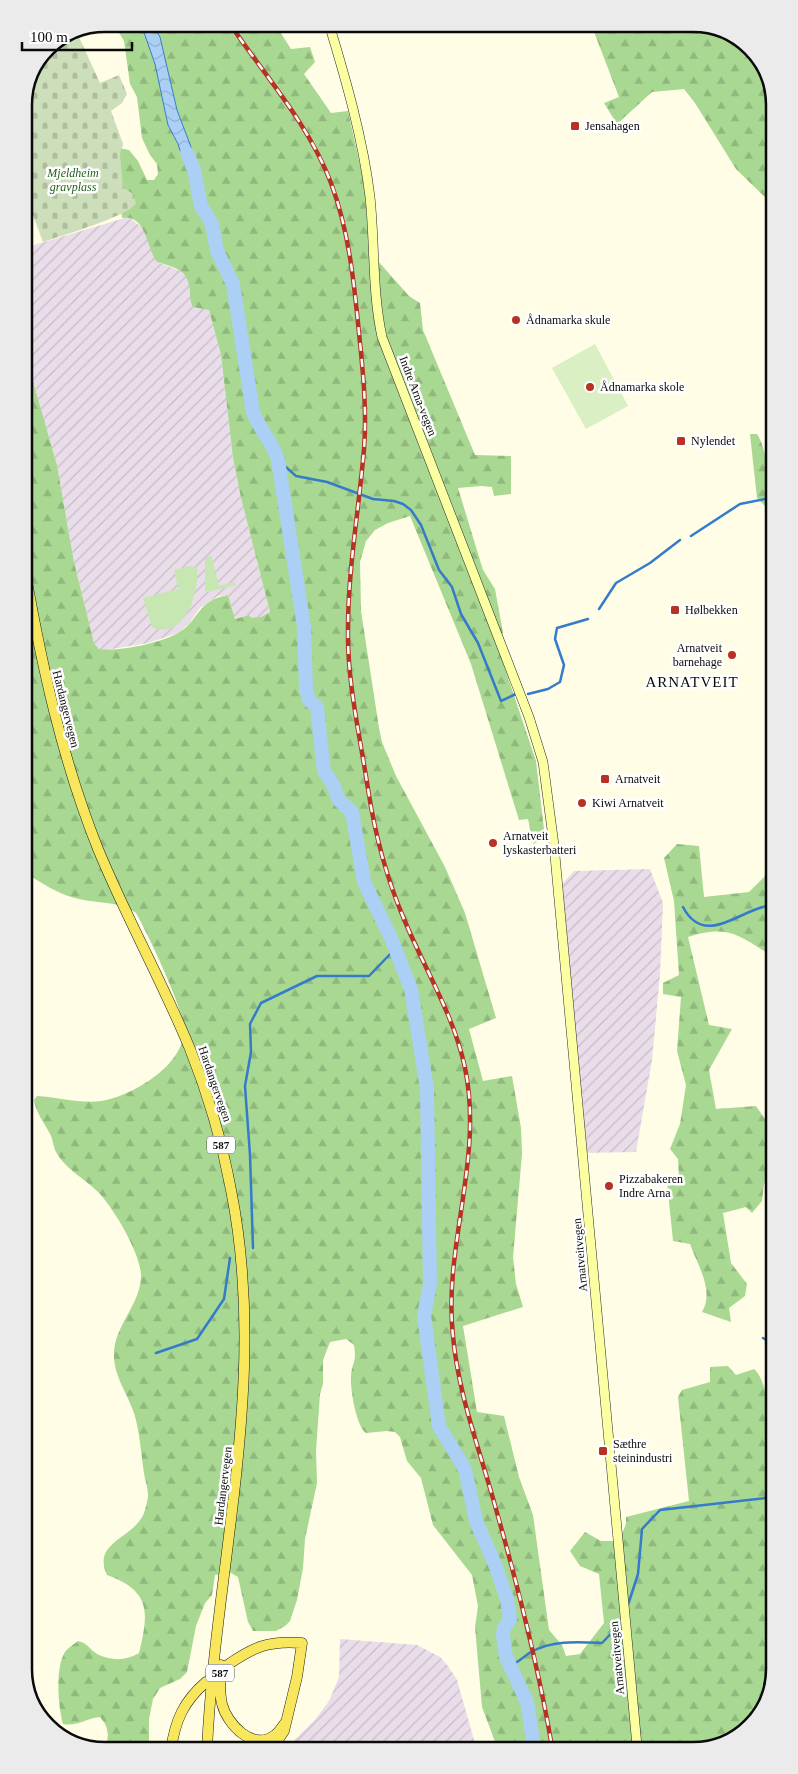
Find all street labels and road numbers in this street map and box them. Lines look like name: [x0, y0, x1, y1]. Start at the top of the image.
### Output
street label: Indre Arna-vegen: [396, 354, 440, 438]
street label: Hardangervegen: [50, 669, 82, 749]
street label: Hardangervegen: [195, 1044, 235, 1124]
road number: 587: [207, 1136, 235, 1154]
street label: Arnatveitvegen: [570, 1218, 590, 1292]
street label: Hardangervegen: [211, 1446, 235, 1526]
street label: Arnatveitvegen: [607, 1621, 627, 1695]
road number: 587: [206, 1665, 234, 1682]

